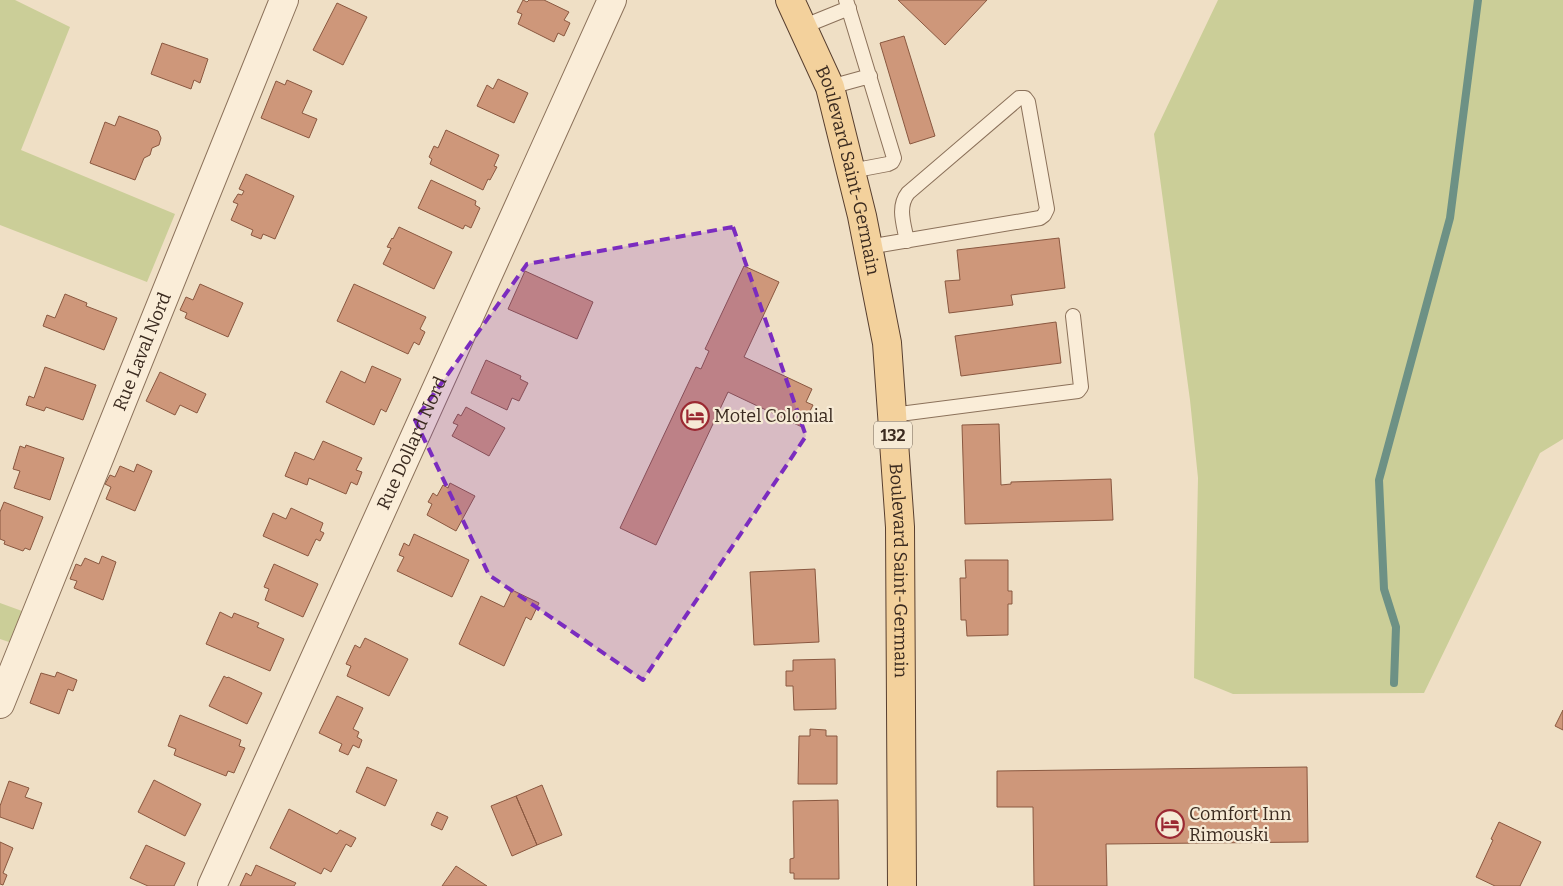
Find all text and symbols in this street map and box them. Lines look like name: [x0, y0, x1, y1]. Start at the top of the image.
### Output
street label: Boulevard Saint-Germain: [811, 62, 884, 277]
street label: Rue Laval Nord: [108, 289, 176, 414]
street label: Rue Dollard Nord: [372, 373, 452, 513]
hotel icon: Motel Colonial: [680, 401, 710, 431]
place label: Motel Colonial: [714, 405, 834, 427]
road number: 132: [874, 422, 912, 448]
street label: Boulevard Saint-Germain: [885, 462, 912, 679]
place label: Comfort Inn Rimouski: [1189, 803, 1292, 846]
hotel icon: Comfort Inn Rimouski: [1155, 809, 1185, 839]

